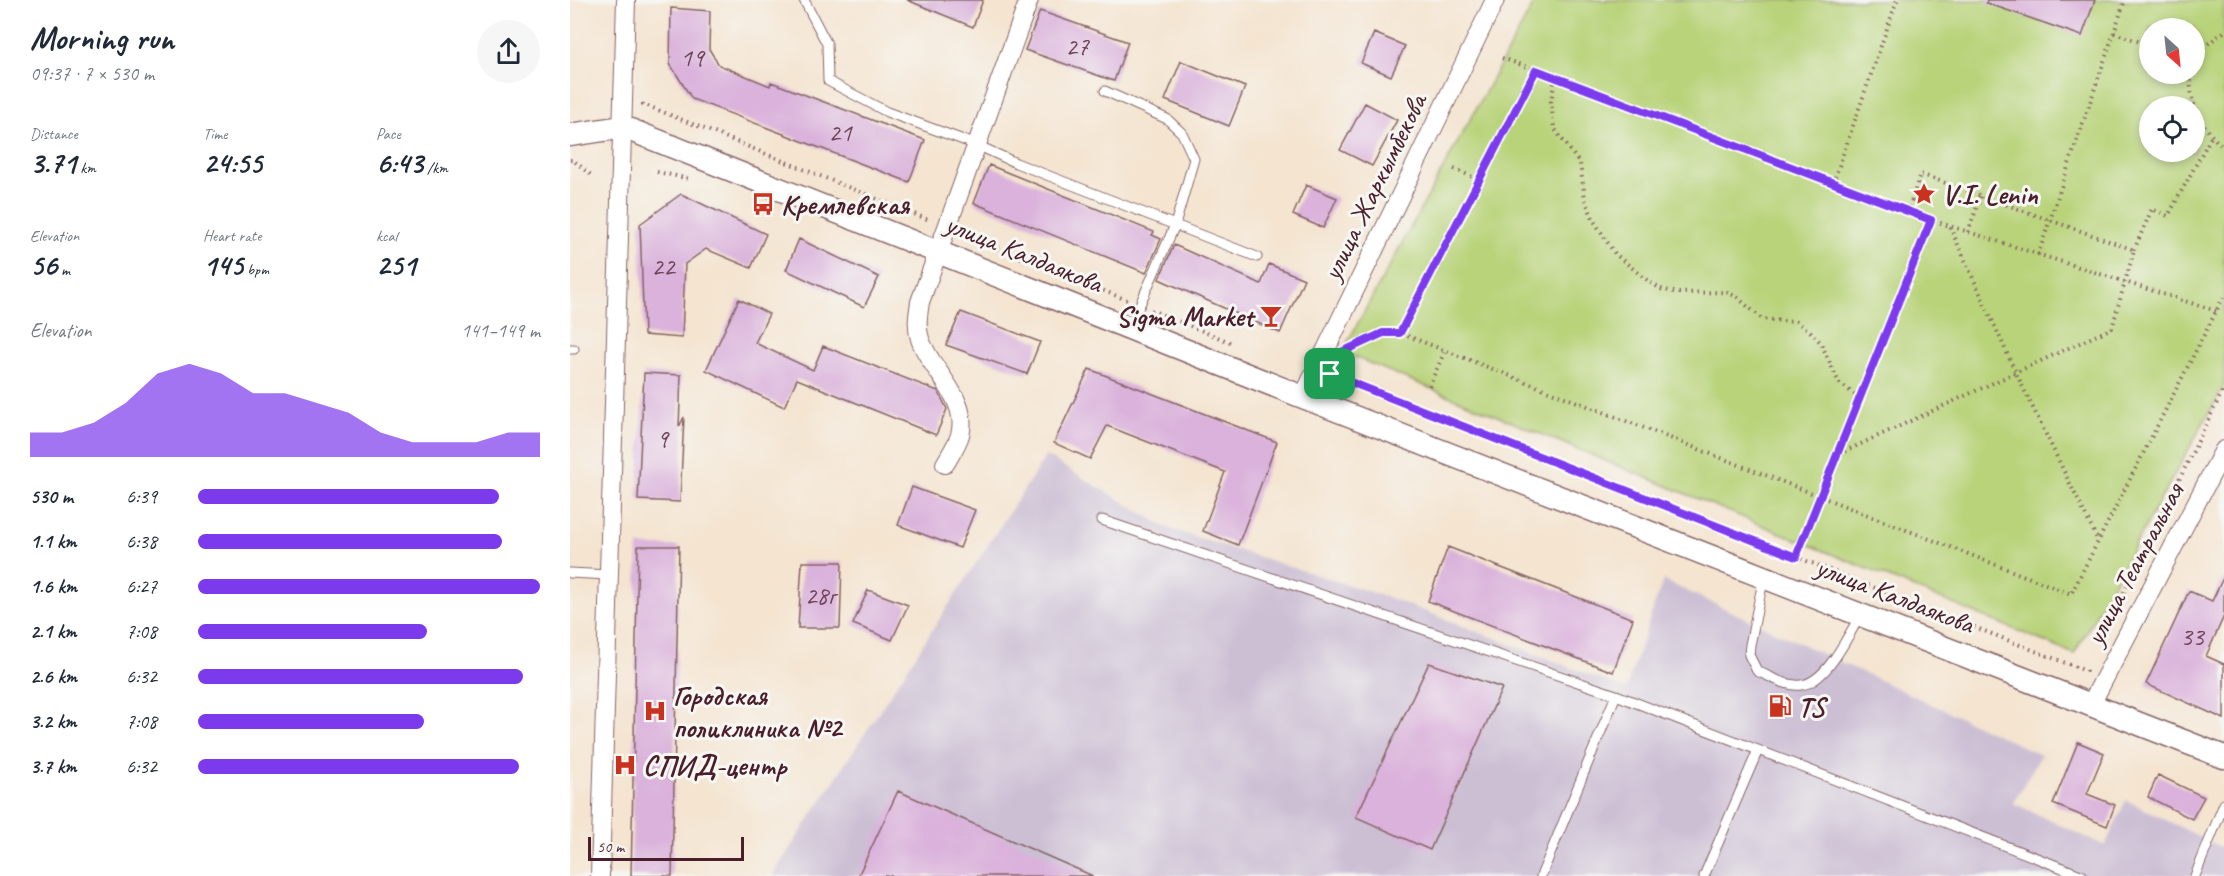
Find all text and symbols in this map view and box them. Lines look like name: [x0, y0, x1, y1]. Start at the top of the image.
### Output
text: Morning run: [30, 17, 174, 59]
north arrow: [2139, 18, 2205, 84]
map controls: [2139, 18, 2205, 162]
button: share: [477, 20, 540, 83]
house number: 27: [1065, 30, 1090, 63]
house number: 19: [680, 41, 706, 74]
text: 09:37 · 7 × 530 m: [30, 61, 154, 86]
street label: улица Жаркымбекова: [1313, 86, 1435, 288]
button: locate: [2139, 96, 2205, 162]
house number: 21: [828, 116, 853, 149]
text: Distance: [30, 124, 78, 144]
text: Time: [203, 124, 227, 144]
text: Pace: [376, 124, 401, 144]
text: 3.71: [30, 144, 76, 182]
text: 24:55: [203, 144, 262, 182]
text: 6:43: [376, 144, 423, 182]
text: km: [76, 158, 96, 178]
text: /km: [423, 158, 448, 178]
place label: V.I. Lenin: [1942, 177, 2039, 212]
place icon: V.I. Lenin: [1911, 181, 1937, 207]
place label: Кремлевская: [781, 187, 911, 222]
bus stop icon: Кремлевская: [750, 191, 776, 217]
street label: улица Калдаякова: [939, 205, 1109, 301]
text: Elevation: [30, 226, 79, 246]
text: Heart rate: [203, 226, 261, 246]
text: kcal: [376, 226, 397, 246]
text: 56: [30, 246, 57, 284]
text: 145: [203, 246, 243, 284]
text: 251: [376, 246, 416, 284]
house number: 22: [651, 250, 677, 283]
text: m: [57, 260, 70, 280]
text: bpm: [243, 260, 269, 280]
place label: Sigma Market: [1116, 299, 1257, 334]
bar icon: Sigma Market: [1258, 303, 1284, 329]
text: Elevation: [30, 318, 92, 343]
text: 141–149 m: [461, 318, 540, 343]
pin: [1304, 348, 1355, 399]
icon: arrive: [1313, 357, 1346, 390]
house number: 9: [656, 422, 670, 455]
street label: улица Театральная: [2076, 475, 2192, 652]
text: 530 m: [30, 484, 73, 509]
text: 6:39: [126, 484, 157, 509]
text: 1.1 km: [30, 529, 77, 554]
text: 6:38: [126, 529, 157, 554]
street label: улица Калдаякова: [1809, 548, 1980, 642]
text: 1.6 km: [30, 574, 77, 599]
text: 6:27: [126, 574, 157, 599]
house number: 28г: [805, 579, 839, 612]
text: 2.1 km: [30, 619, 77, 644]
text: 7:08: [126, 619, 157, 644]
house number: 33: [2180, 620, 2206, 653]
text: 2.6 km: [30, 664, 77, 689]
text: 6:32: [126, 664, 157, 689]
place label: Городская поликлиника №2: [673, 678, 844, 745]
place label: TS: [1798, 689, 1829, 724]
fuel station icon: TS: [1767, 693, 1793, 719]
hospital icon: Городская поликлиника №2: [642, 698, 668, 724]
text: 3.2 km: [30, 709, 77, 734]
text: 7:08: [126, 709, 157, 734]
place label: СПИД-центр: [643, 748, 788, 783]
hospital icon: СПИД-центр: [612, 752, 638, 778]
text: 3.7 km: [30, 754, 76, 779]
text: 6:32: [126, 754, 157, 779]
scale bar: [588, 834, 744, 862]
text: 50 m: [597, 837, 624, 857]

